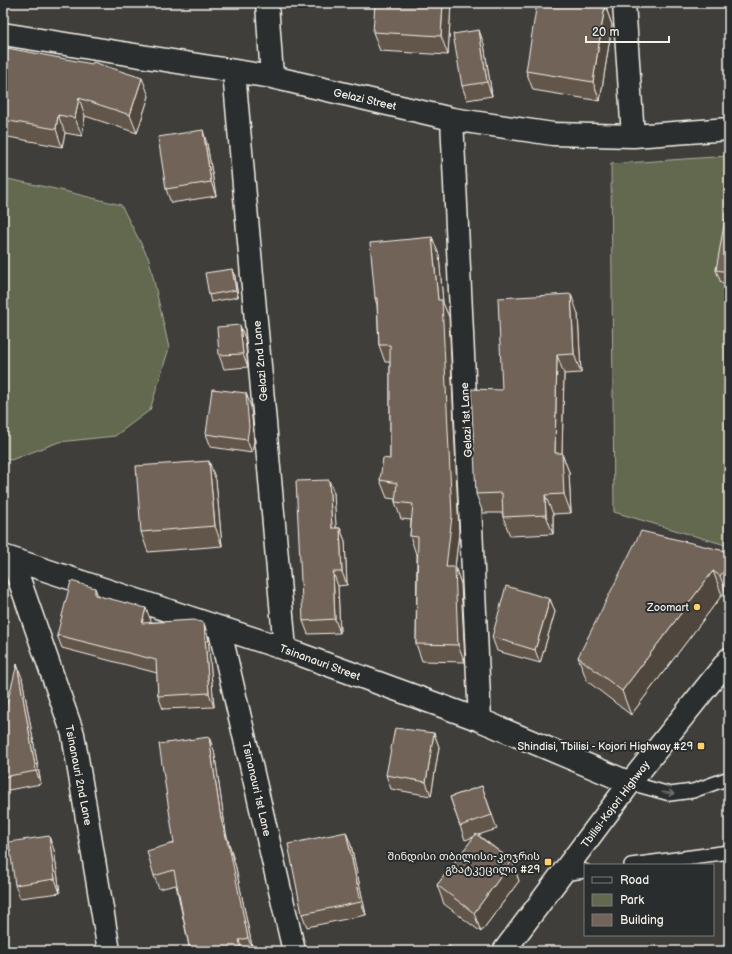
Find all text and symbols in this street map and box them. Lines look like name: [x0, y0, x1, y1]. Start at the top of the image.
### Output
scale bar: [586, 18, 669, 44]
text: 20 m: [592, 25, 619, 40]
street label: Gelazi Street: [332, 86, 398, 113]
street label: Gelazi 2nd Lane: [250, 320, 271, 402]
street label: Gelazi 1st Lane: [458, 382, 475, 458]
place label: Zoomart: [646, 601, 690, 614]
marker: Zoomart: [692, 602, 702, 612]
street label: Tsinanauri Street: [278, 642, 363, 683]
street label: Tsinanauri 2nd Lane: [62, 724, 95, 827]
place label: Shindisi, Tbilisi - Kojori Highway #29: [517, 740, 693, 753]
street label: Tsinanauri 1st Lane: [239, 741, 274, 838]
marker: Shindisi, Tbilisi - Kojori Highway #29: [696, 741, 706, 751]
street label: Tbilisi-Kojori Highway: [579, 758, 652, 850]
one-way arrow: [661, 789, 674, 797]
place label: შინდისი თბილისი-კოჯრის გზატკეცილი #29: [387, 850, 540, 876]
marker: შინდისი თბილისი-კოჯრის გზატკეცილი #29: [543, 857, 553, 867]
legend: [584, 864, 714, 936]
text: Road: [620, 873, 649, 888]
text: Park: [620, 893, 644, 908]
text: Building: [620, 913, 664, 928]

